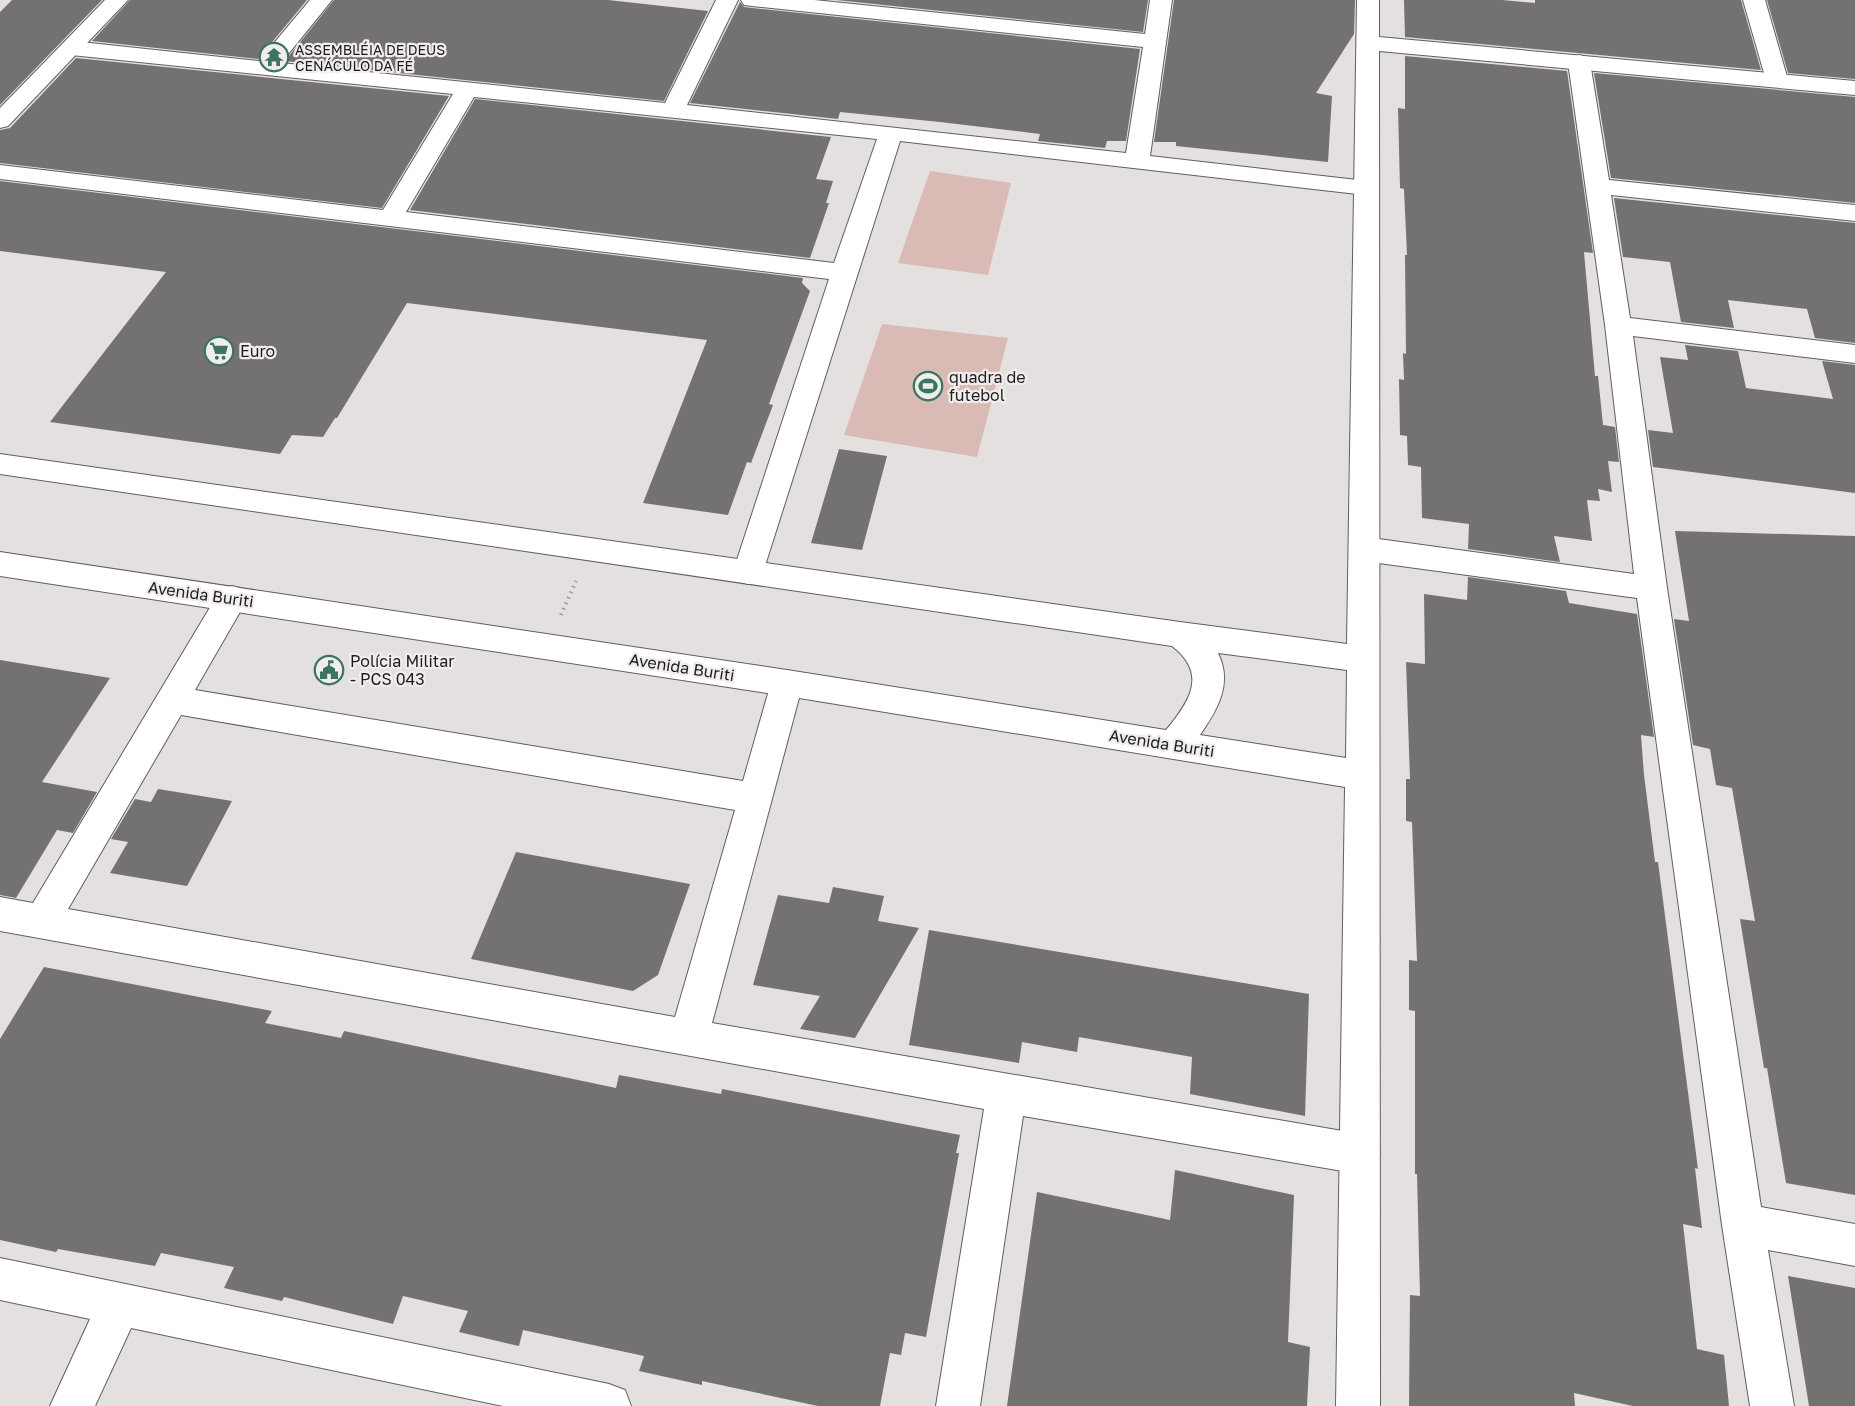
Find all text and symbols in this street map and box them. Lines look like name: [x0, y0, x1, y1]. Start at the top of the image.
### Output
temple icon: ASSEMBLÉIA DE DEUS CENÁCULO DA FÉ: [258, 41, 290, 73]
place label: ASSEMBLÉIA DE DEUS CENÁCULO DA FÉ: [295, 41, 445, 74]
supermarket icon: Euro: [203, 335, 235, 367]
place label: Euro: [240, 341, 275, 361]
place label: quadra de futebol: [949, 367, 1026, 405]
sports icon: quadra de futebol: [912, 370, 944, 402]
street label: Avenida Buriti: [147, 577, 255, 611]
street label: Avenida Buriti: [628, 649, 736, 685]
place label: Polícia Militar - PCS 043: [350, 651, 455, 689]
public building icon: Polícia Militar - PCS 043: [313, 654, 345, 686]
street label: Avenida Buriti: [1108, 725, 1216, 761]

